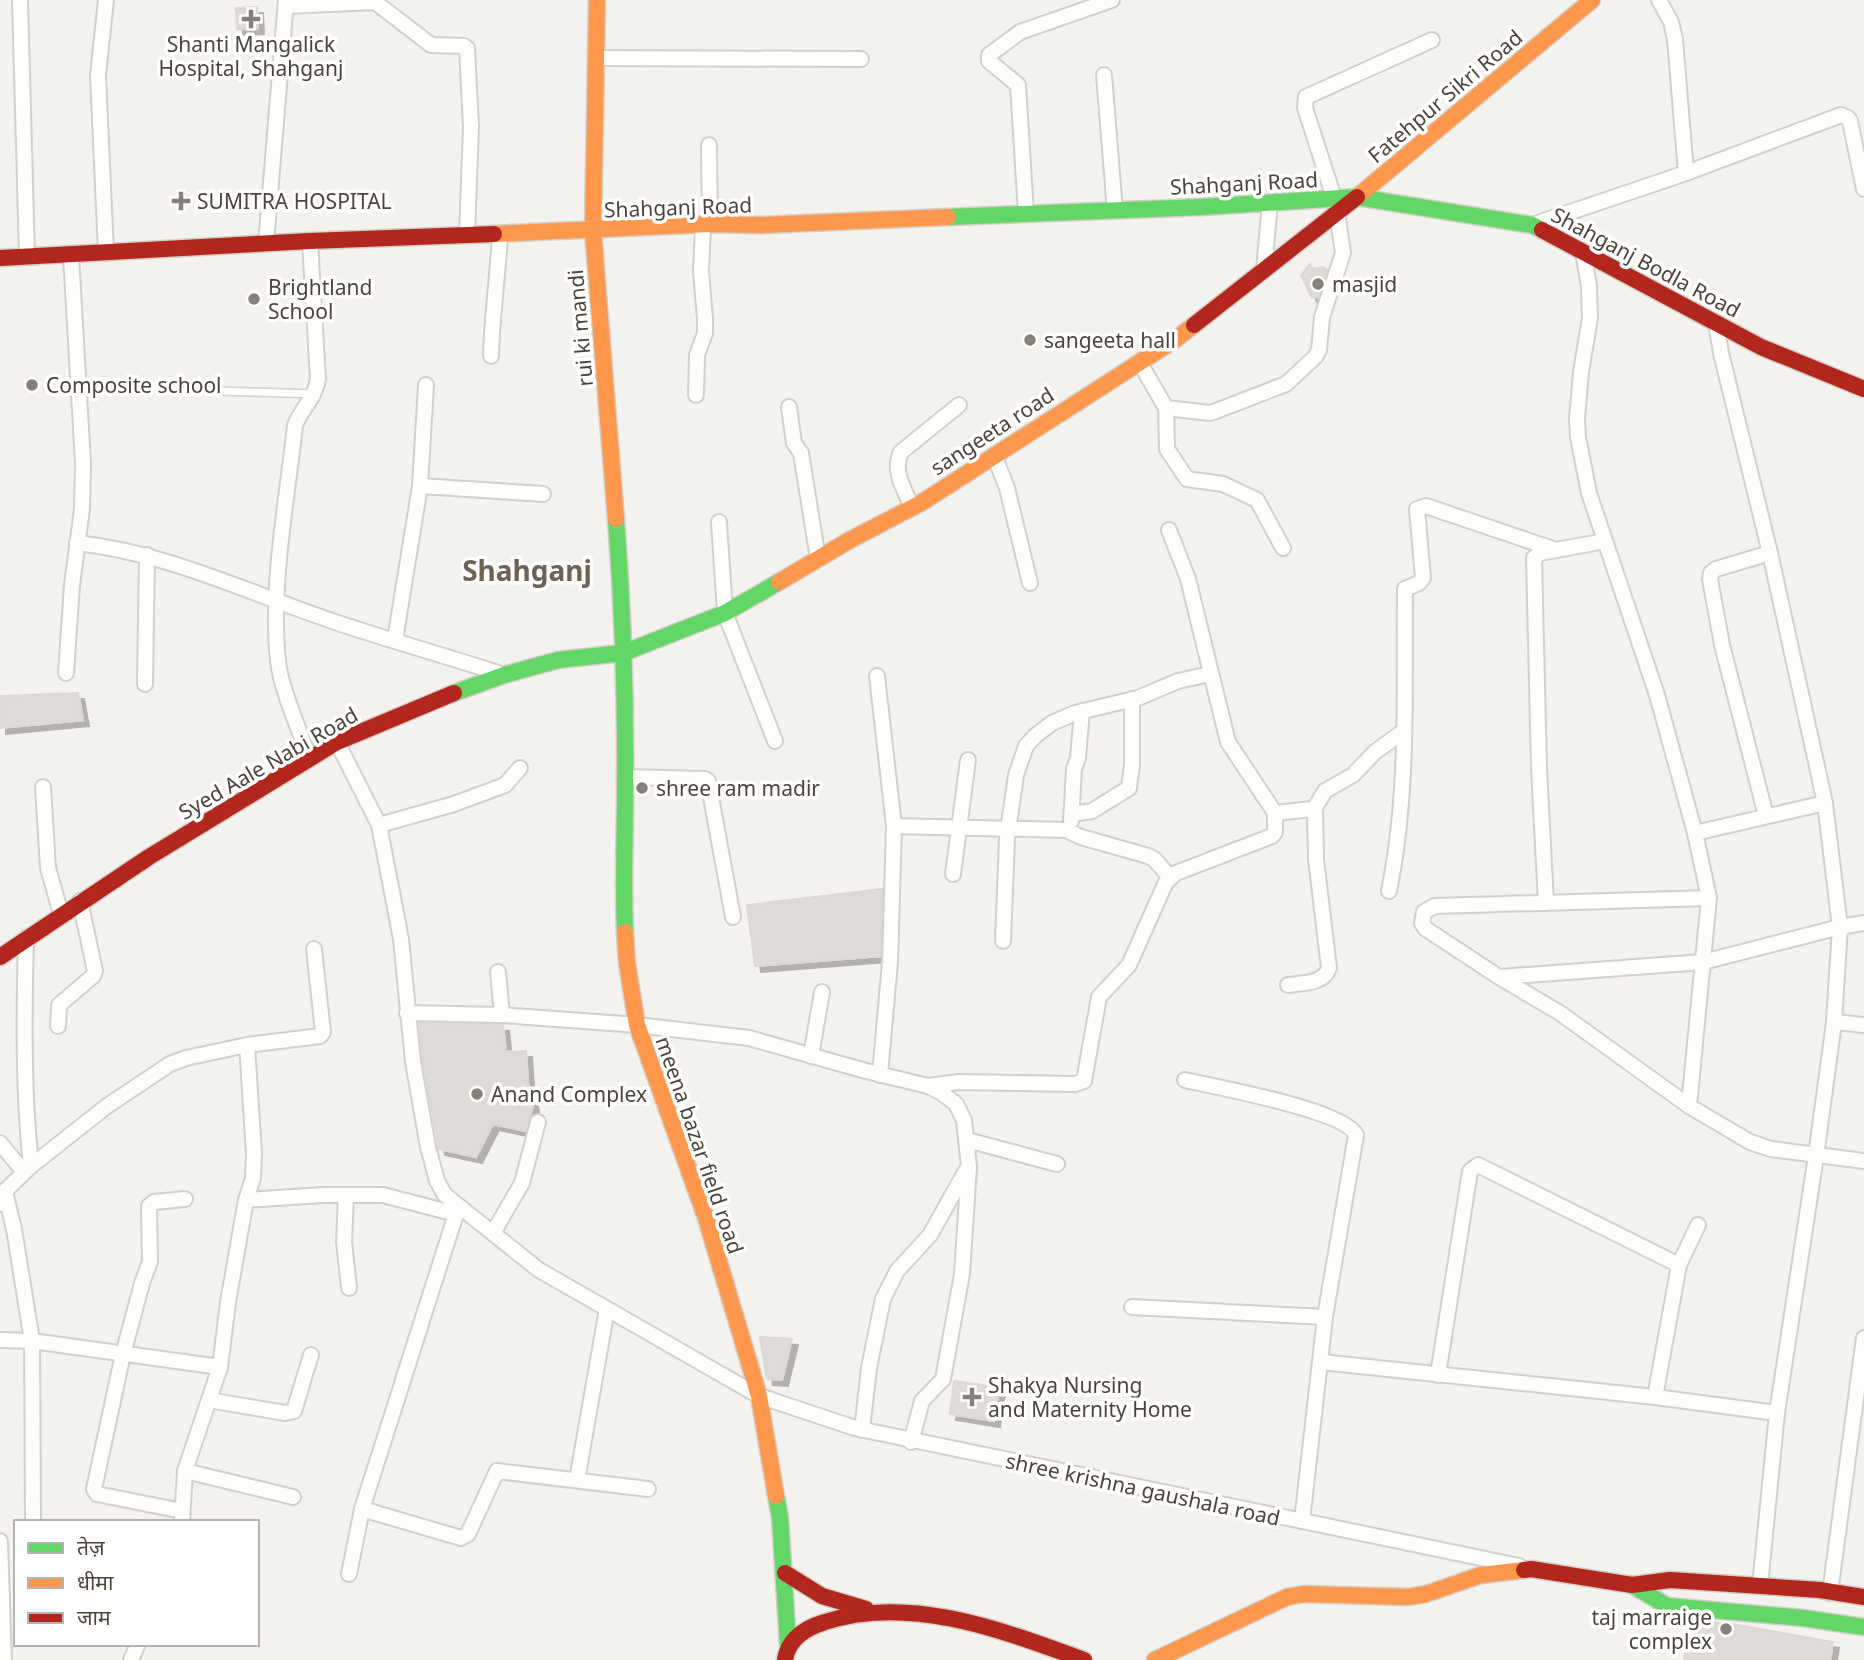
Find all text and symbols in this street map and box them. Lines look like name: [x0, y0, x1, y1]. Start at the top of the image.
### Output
marker: Shanti Mangalick Hospital, Shahganj: [241, 9, 261, 29]
street label: Fatehpur Sikri Road: [1362, 23, 1528, 169]
place label: Shanti Mangalick Hospital, Shahganj: [159, 30, 343, 82]
street label: Shahganj Road: [1169, 165, 1319, 201]
place label: SUMITRA HOSPITAL: [197, 187, 392, 215]
street label: Shahganj Road: [603, 190, 753, 224]
marker: SUMITRA HOSPITAL: [171, 191, 191, 211]
street label: Shahganj Bodla Road: [1547, 200, 1745, 324]
street label: rui ki mandi: [561, 268, 599, 388]
place label: masjid: [1332, 270, 1397, 298]
place label: Brightland School: [268, 273, 372, 325]
marker: masjid: [1310, 276, 1326, 292]
marker: Brightland School: [246, 291, 262, 307]
place label: sangeeta hall: [1044, 326, 1176, 354]
marker: sangeeta hall: [1022, 332, 1038, 348]
place label: Composite school: [46, 371, 222, 399]
marker: Composite school: [24, 377, 40, 393]
street label: sangeeta road: [925, 381, 1059, 481]
district label: Shahganj: [462, 551, 592, 589]
street label: Syed Aale Nabi Road: [173, 700, 363, 826]
place label: shree ram madir: [656, 774, 820, 802]
marker: shree ram madir: [634, 780, 650, 796]
street label: meena bazar field road: [650, 1033, 750, 1257]
place label: Anand Complex: [491, 1080, 647, 1108]
marker: Anand Complex: [469, 1086, 485, 1102]
place label: Shakya Nursing and Maternity Home: [988, 1371, 1192, 1423]
marker: Shakya Nursing and Maternity Home: [962, 1387, 982, 1407]
street label: shree krishna gaushala road: [1003, 1446, 1283, 1532]
legend: [14, 1520, 259, 1646]
text: तेज़: [77, 1533, 105, 1561]
text: धीमा: [77, 1568, 114, 1596]
text: जाम: [77, 1603, 111, 1631]
place label: taj marraige complex: [1591, 1603, 1712, 1655]
marker: taj marraige complex: [1718, 1621, 1734, 1637]

